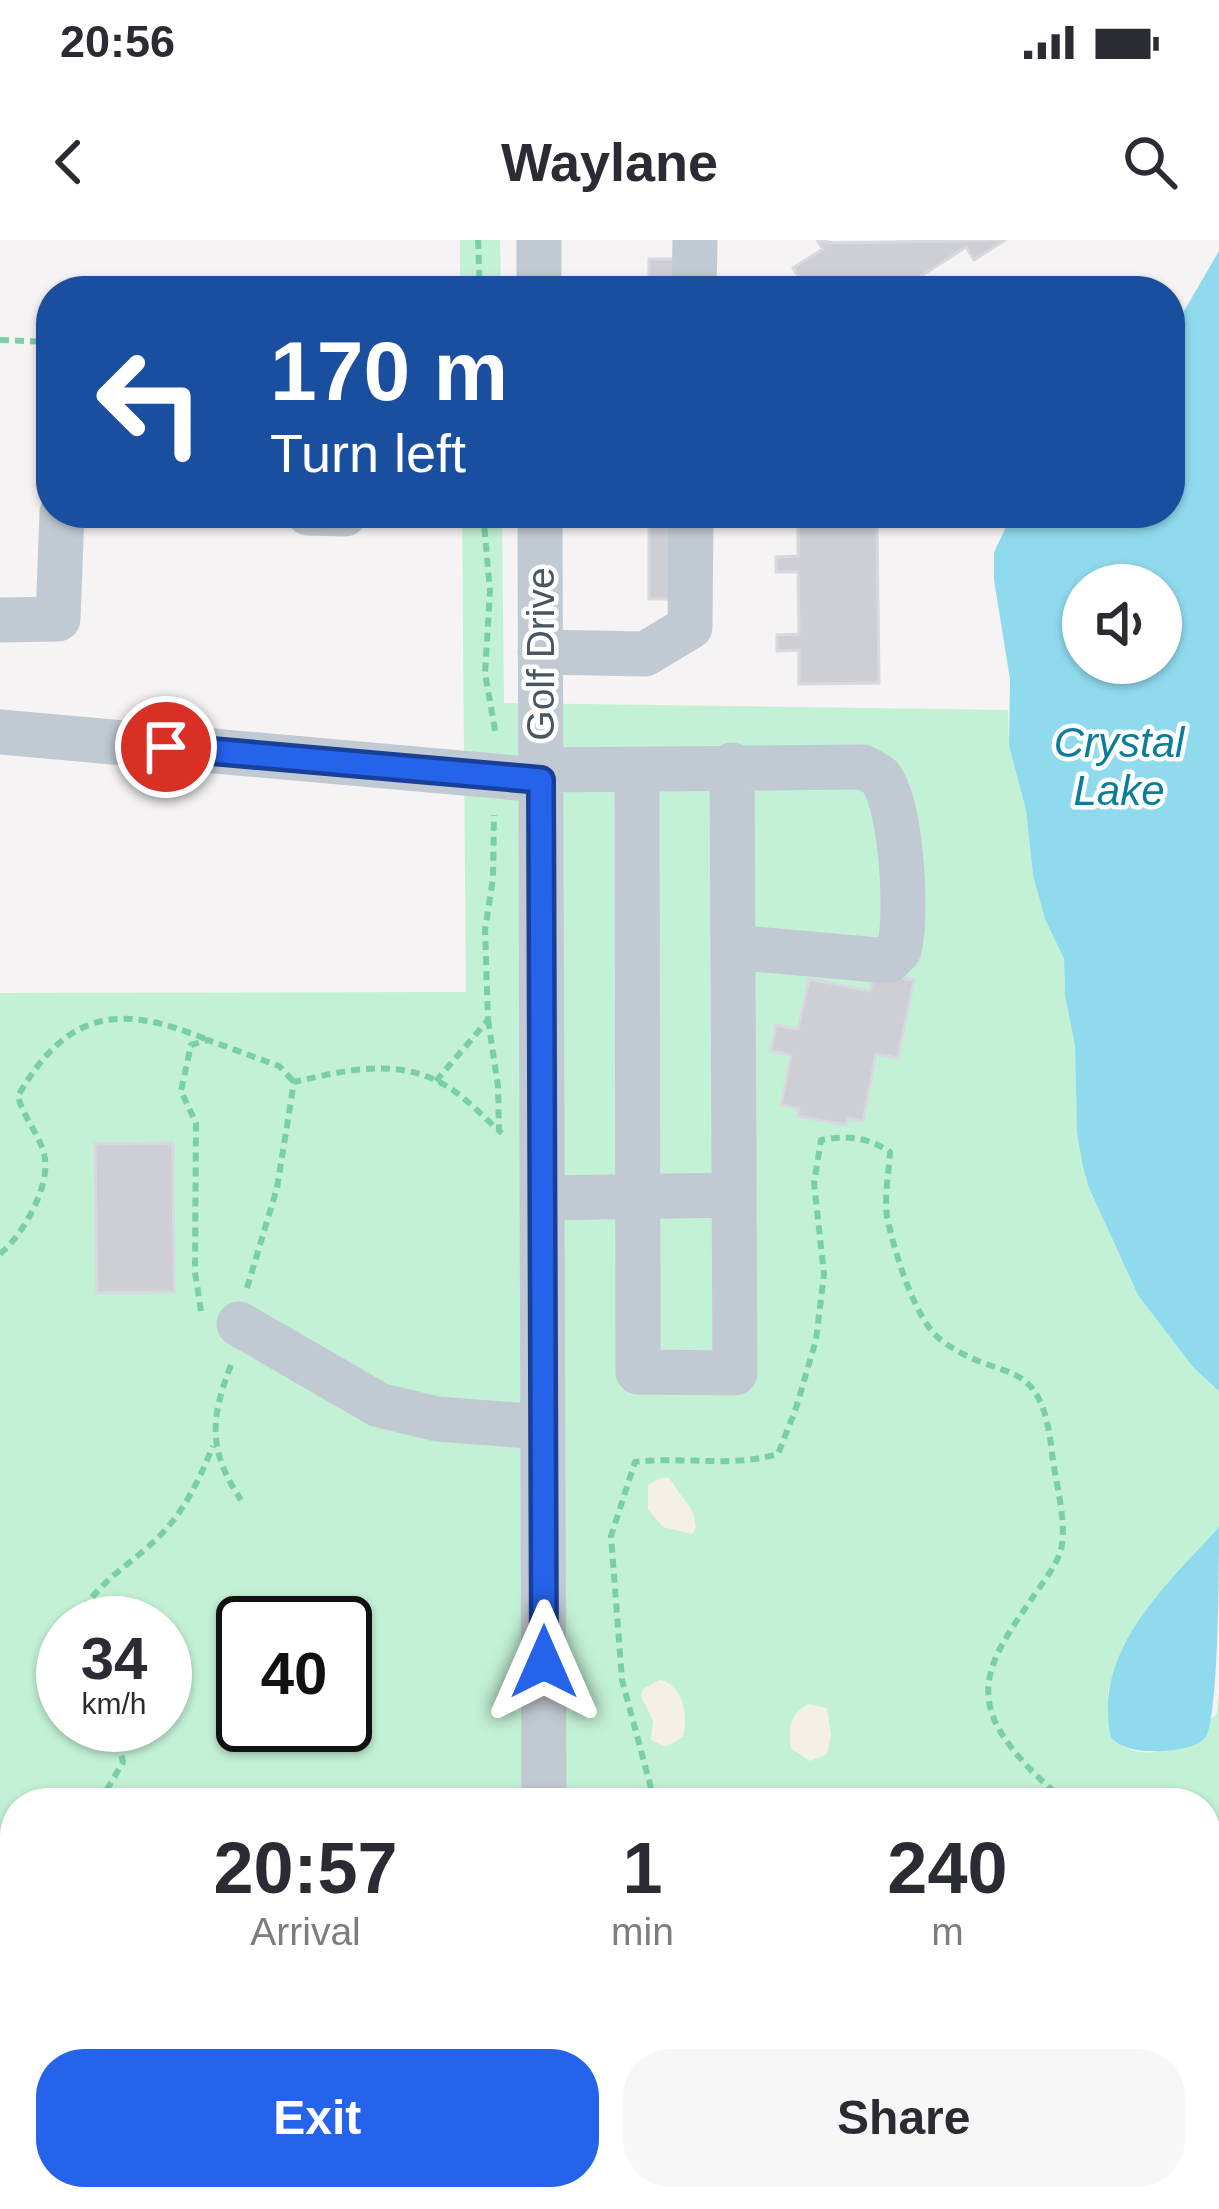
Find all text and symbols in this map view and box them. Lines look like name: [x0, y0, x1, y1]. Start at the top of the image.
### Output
text: 20:56: [60, 16, 175, 67]
icon: back: [36, 129, 102, 195]
icon: search: [1117, 129, 1183, 195]
text: Waylane: [501, 132, 718, 192]
icon: left: [72, 324, 228, 480]
text: 170 m: [270, 324, 508, 418]
text: Turn left: [270, 423, 466, 483]
map controls: [1062, 564, 1182, 684]
button: sound: [1062, 564, 1182, 684]
street label: Golf Drive: [519, 567, 562, 741]
pin: [115, 696, 217, 798]
icon: arrive: [133, 714, 199, 780]
water label: Crystal Lake: [1054, 719, 1186, 814]
speed limit sign: 40: [216, 1596, 372, 1752]
position arrow: [481, 1599, 607, 1725]
text: 34: [81, 1625, 147, 1692]
text: km/h: [81, 1687, 147, 1720]
text: 20:57: [213, 1828, 398, 1908]
text: 1: [622, 1828, 663, 1908]
text: 240: [887, 1828, 1008, 1908]
text: Arrival: [250, 1910, 361, 1953]
text: min: [611, 1910, 674, 1953]
text: m: [931, 1910, 964, 1953]
button: Exit: [36, 2049, 599, 2187]
button: Share: [623, 2049, 1185, 2187]

